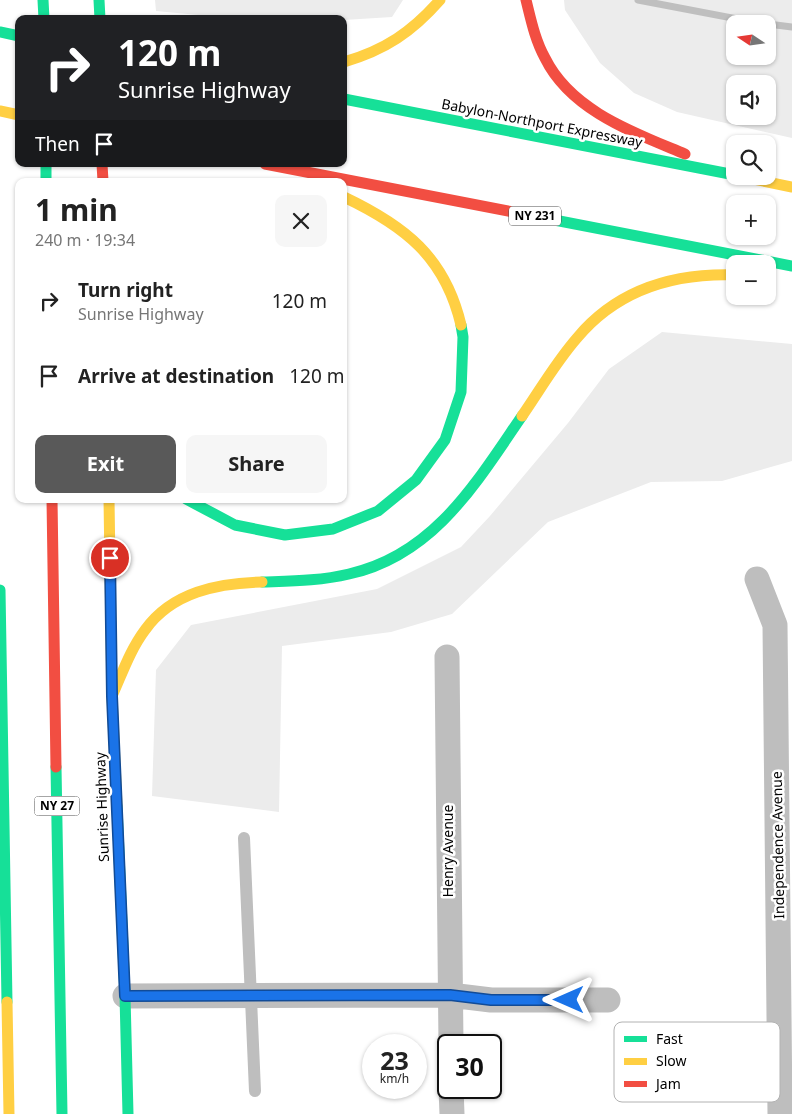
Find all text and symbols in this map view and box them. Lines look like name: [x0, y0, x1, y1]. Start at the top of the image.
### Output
north arrow: [726, 15, 776, 65]
map controls: [726, 15, 776, 305]
text: 120 m: [118, 29, 221, 76]
icon: right: [35, 35, 100, 100]
text: Sunrise Highway: [118, 74, 291, 104]
button: sound: [726, 75, 776, 125]
street label: Babylon-Northport Expressway: [440, 94, 645, 152]
icon: arrive: [90, 130, 118, 158]
text: Then: [35, 131, 80, 157]
button: search: [726, 135, 776, 185]
text: 1 min: [35, 189, 118, 230]
button: close: [275, 195, 327, 247]
button: +: [726, 195, 776, 245]
road number: NY 231: [509, 207, 561, 226]
text: 240 m · 19:34: [35, 229, 135, 251]
button: −: [726, 255, 776, 305]
text: Turn right: [78, 277, 173, 303]
icon: right: [35, 287, 63, 315]
text: 120 m: [272, 288, 327, 314]
text: Sunrise Highway: [78, 303, 204, 325]
icon: arrive: [35, 362, 63, 390]
text: Arrive at destination: [78, 363, 274, 389]
text: 120 m: [289, 363, 345, 389]
button: Exit: [35, 435, 176, 493]
button: Share: [186, 435, 327, 493]
pin: [89, 537, 131, 579]
icon: arrive: [96, 544, 124, 572]
street label: Sunrise Highway: [90, 751, 113, 862]
street label: Independence Avenue: [767, 771, 788, 919]
road number: NY 27: [34, 796, 80, 816]
street label: Henry Avenue: [438, 805, 457, 897]
position arrow: [542, 973, 594, 1025]
legend: [614, 1022, 780, 1102]
text: Fast: [656, 1029, 683, 1048]
speed limit sign: 30: [437, 1034, 502, 1099]
text: 23: [380, 1043, 409, 1077]
text: Slow: [656, 1051, 687, 1070]
text: km/h: [380, 1070, 409, 1087]
text: Jam: [654, 1074, 681, 1093]

